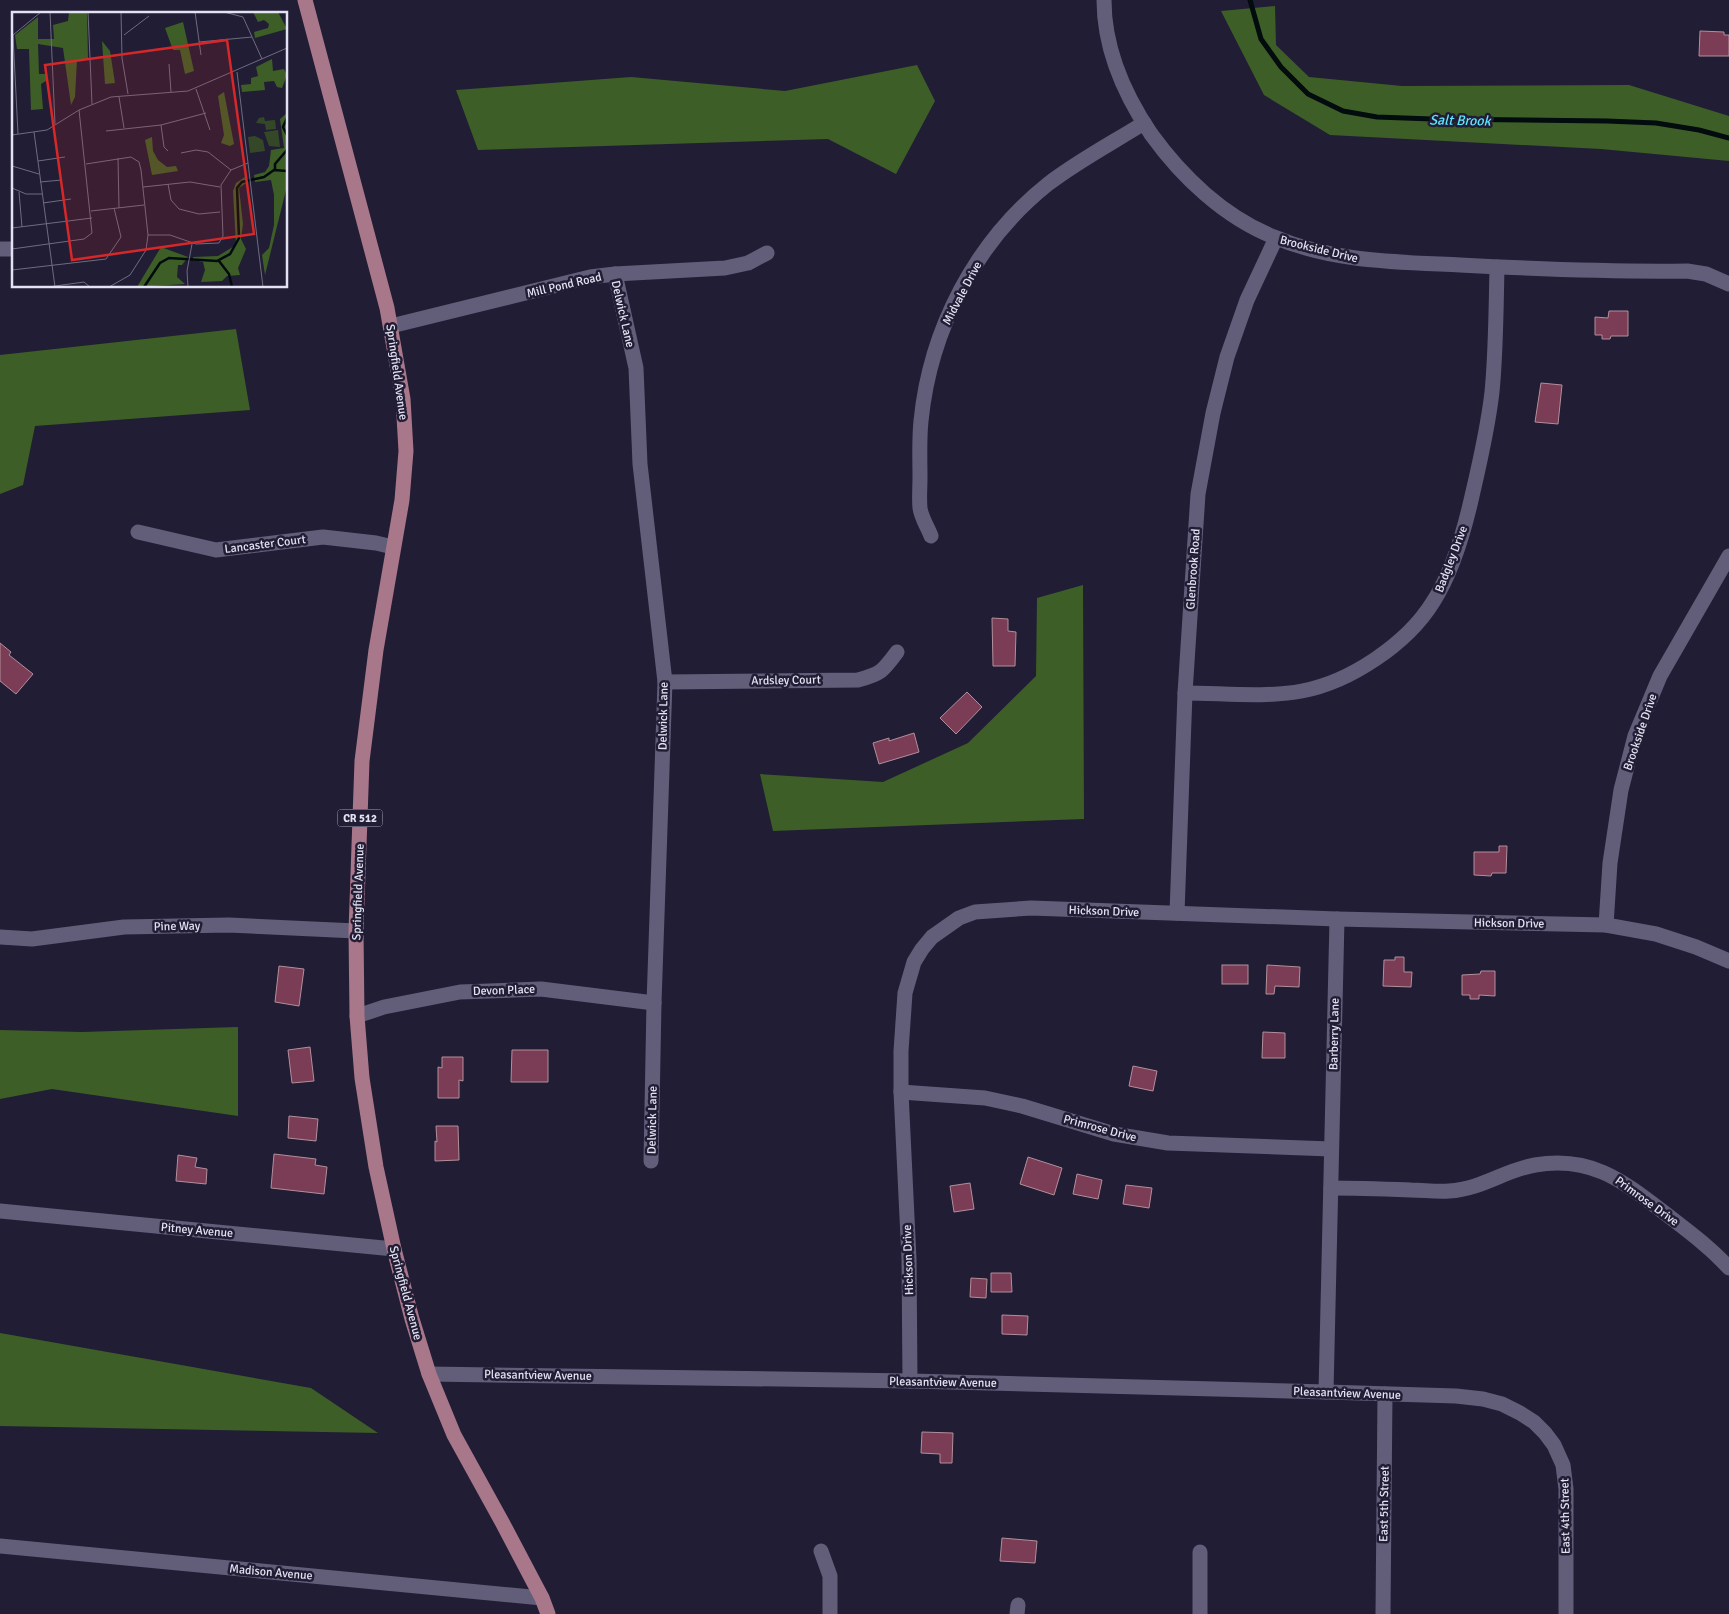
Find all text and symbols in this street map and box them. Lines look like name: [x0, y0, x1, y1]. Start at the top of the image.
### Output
inset map: [12, 12, 288, 288]
water label: Salt Brook: [1429, 111, 1493, 130]
street label: Brookside Drive: [1278, 233, 1360, 266]
street label: Midvale Drive: [939, 259, 985, 328]
street label: Mill Pond Road: [525, 270, 603, 301]
street label: Delwick Lane: [608, 279, 638, 349]
street label: Springfield Avenue: [382, 323, 411, 421]
street label: Badgley Drive: [1432, 524, 1471, 595]
street label: Glenbrook Road: [1183, 528, 1204, 610]
street label: Lancaster Court: [224, 532, 307, 557]
street label: Ardsley Court: [751, 672, 821, 689]
street label: Delwick Lane: [655, 682, 672, 750]
street label: Brookside Drive: [1620, 692, 1661, 772]
road number: CR 512: [338, 810, 382, 826]
street label: Springfield Avenue: [349, 843, 368, 941]
street label: Hickson Drive: [1068, 903, 1139, 920]
street label: Hickson Drive: [1474, 915, 1544, 932]
street label: Pine Way: [154, 919, 201, 934]
street label: Devon Place: [473, 982, 535, 999]
street label: Barberry Lane: [1326, 998, 1343, 1070]
street label: Delwick Lane: [644, 1086, 661, 1154]
street label: Primrose Drive: [1062, 1112, 1138, 1145]
street label: Primrose Drive: [1612, 1173, 1682, 1230]
street label: Pitney Avenue: [160, 1220, 234, 1241]
street label: Hickson Drive: [900, 1224, 917, 1295]
street label: Springfield Avenue: [386, 1244, 425, 1342]
street label: Pleasantview Avenue: [484, 1367, 592, 1384]
street label: Pleasantview Avenue: [889, 1374, 997, 1391]
street label: Pleasantview Avenue: [1293, 1384, 1401, 1403]
street label: East 5th Street: [1376, 1466, 1393, 1542]
street label: East 4th Street: [1557, 1478, 1574, 1554]
street label: Madison Avenue: [229, 1561, 313, 1584]

